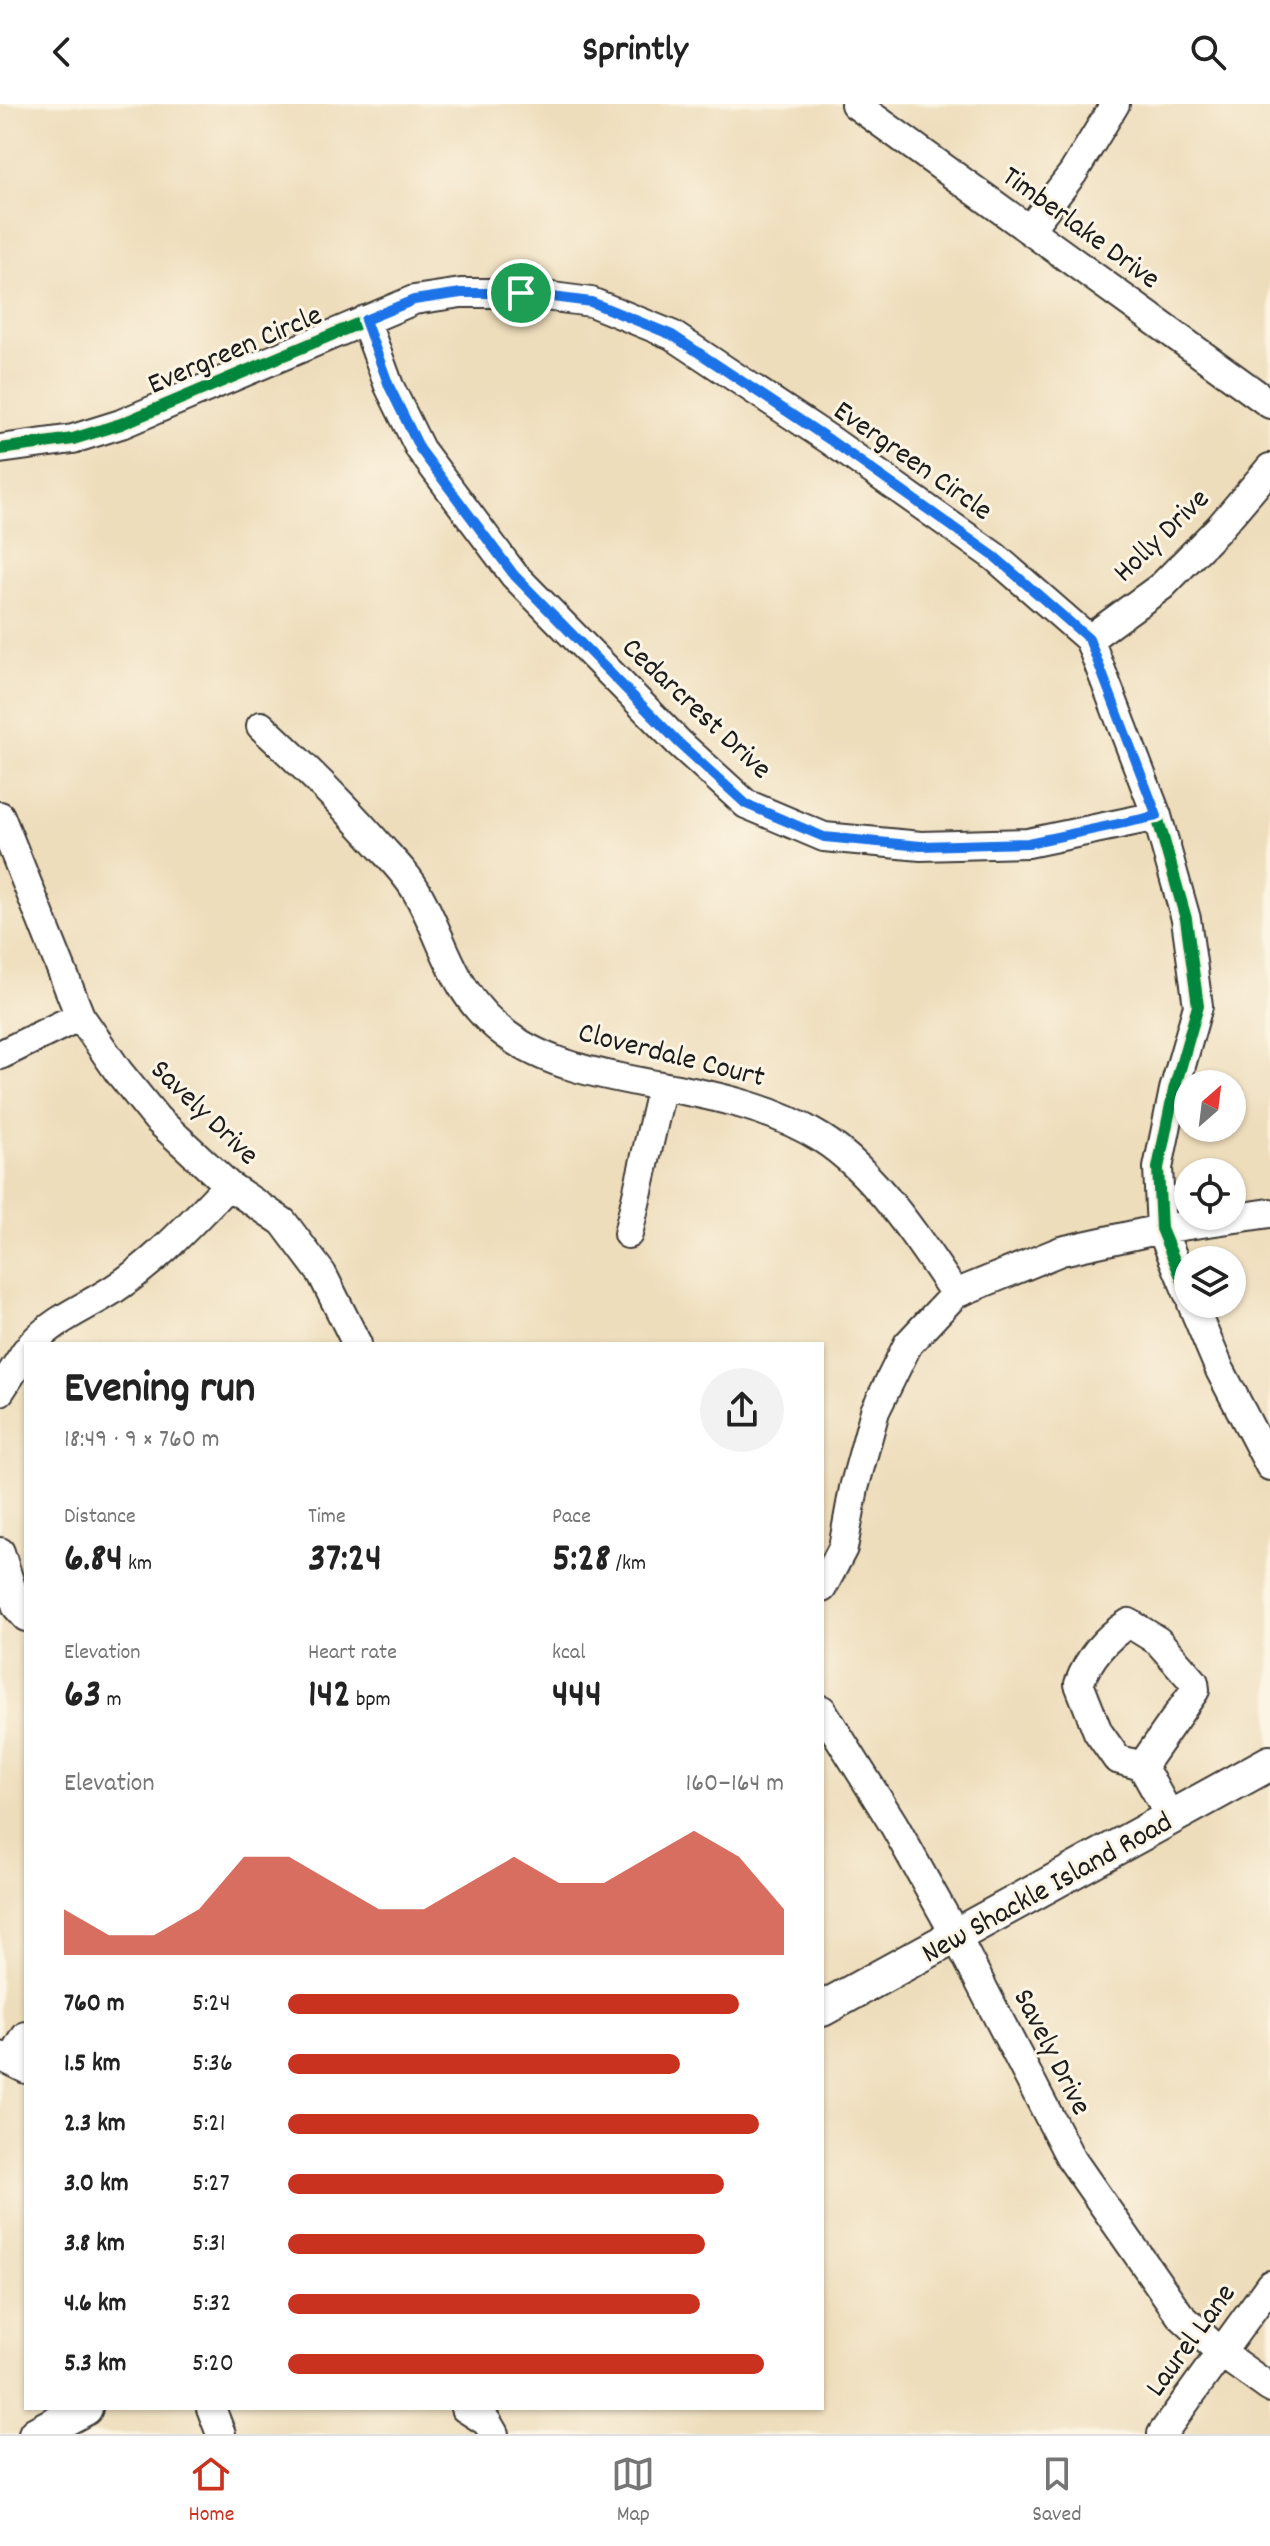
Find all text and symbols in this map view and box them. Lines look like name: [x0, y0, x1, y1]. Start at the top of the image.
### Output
text: Sprintly: [582, 26, 688, 78]
icon: back: [40, 30, 84, 74]
icon: search: [1186, 30, 1230, 74]
street label: Timberlake Drive: [991, 157, 1168, 302]
pin: [487, 259, 555, 327]
icon: arrive: [499, 271, 543, 315]
street label: Evergreen Circle: [142, 296, 330, 408]
street label: Evergreen Circle: [823, 392, 1000, 534]
street label: Holly Drive: [1105, 480, 1221, 594]
street label: Cedarcrest Drive: [610, 629, 780, 792]
street label: Cloverdale Court: [573, 1013, 769, 1101]
street label: Savely Drive: [139, 1051, 267, 1177]
north arrow: [1174, 1070, 1246, 1142]
map controls: [1174, 1070, 1246, 1318]
button: locate: [1174, 1158, 1246, 1230]
button: layers: [1174, 1246, 1246, 1318]
text: Evening run: [64, 1360, 255, 1423]
button: share: [700, 1368, 784, 1452]
text: 18:49 · 9 × 760 m: [64, 1422, 220, 1459]
text: Distance: [64, 1502, 136, 1533]
text: Time: [308, 1502, 346, 1533]
text: Pace: [552, 1502, 591, 1533]
text: 6.84: [64, 1533, 123, 1590]
text: 37:24: [308, 1533, 382, 1590]
text: 5:28: [552, 1533, 611, 1590]
text: km: [123, 1549, 152, 1580]
text: /km: [611, 1549, 646, 1580]
text: Elevation: [64, 1638, 141, 1669]
text: Heart rate: [308, 1638, 397, 1669]
text: kcal: [552, 1638, 585, 1669]
text: 63: [64, 1669, 101, 1726]
text: 142: [308, 1669, 351, 1726]
text: 444: [552, 1669, 602, 1726]
text: m: [101, 1685, 122, 1716]
text: bpm: [351, 1685, 391, 1716]
text: Elevation: [64, 1766, 154, 1803]
text: 160–164 m: [685, 1766, 784, 1803]
street label: New Shackle Island Road: [915, 1803, 1181, 1977]
street label: Savely Drive: [1000, 1982, 1100, 2124]
text: 760 m: [64, 1986, 125, 2023]
text: 5:24: [192, 1986, 231, 2023]
text: 1.5 km: [64, 2046, 121, 2083]
text: 5:36: [192, 2046, 233, 2083]
text: 2.3 km: [64, 2106, 126, 2143]
text: 5:21: [192, 2106, 225, 2143]
text: 3.0 km: [64, 2166, 129, 2203]
text: 5:27: [192, 2166, 230, 2203]
text: 3.8 km: [64, 2226, 125, 2263]
text: 5:31: [192, 2226, 226, 2263]
street label: Laurel Lane: [1137, 2276, 1249, 2407]
text: 4.6 km: [64, 2286, 126, 2323]
text: 5:32: [192, 2286, 231, 2323]
text: 5.3 km: [64, 2346, 126, 2383]
text: 5:20: [192, 2346, 234, 2383]
tab: Home: [188, 2452, 234, 2531]
tab: Map: [611, 2452, 655, 2531]
tab: Saved: [1032, 2452, 1081, 2531]

